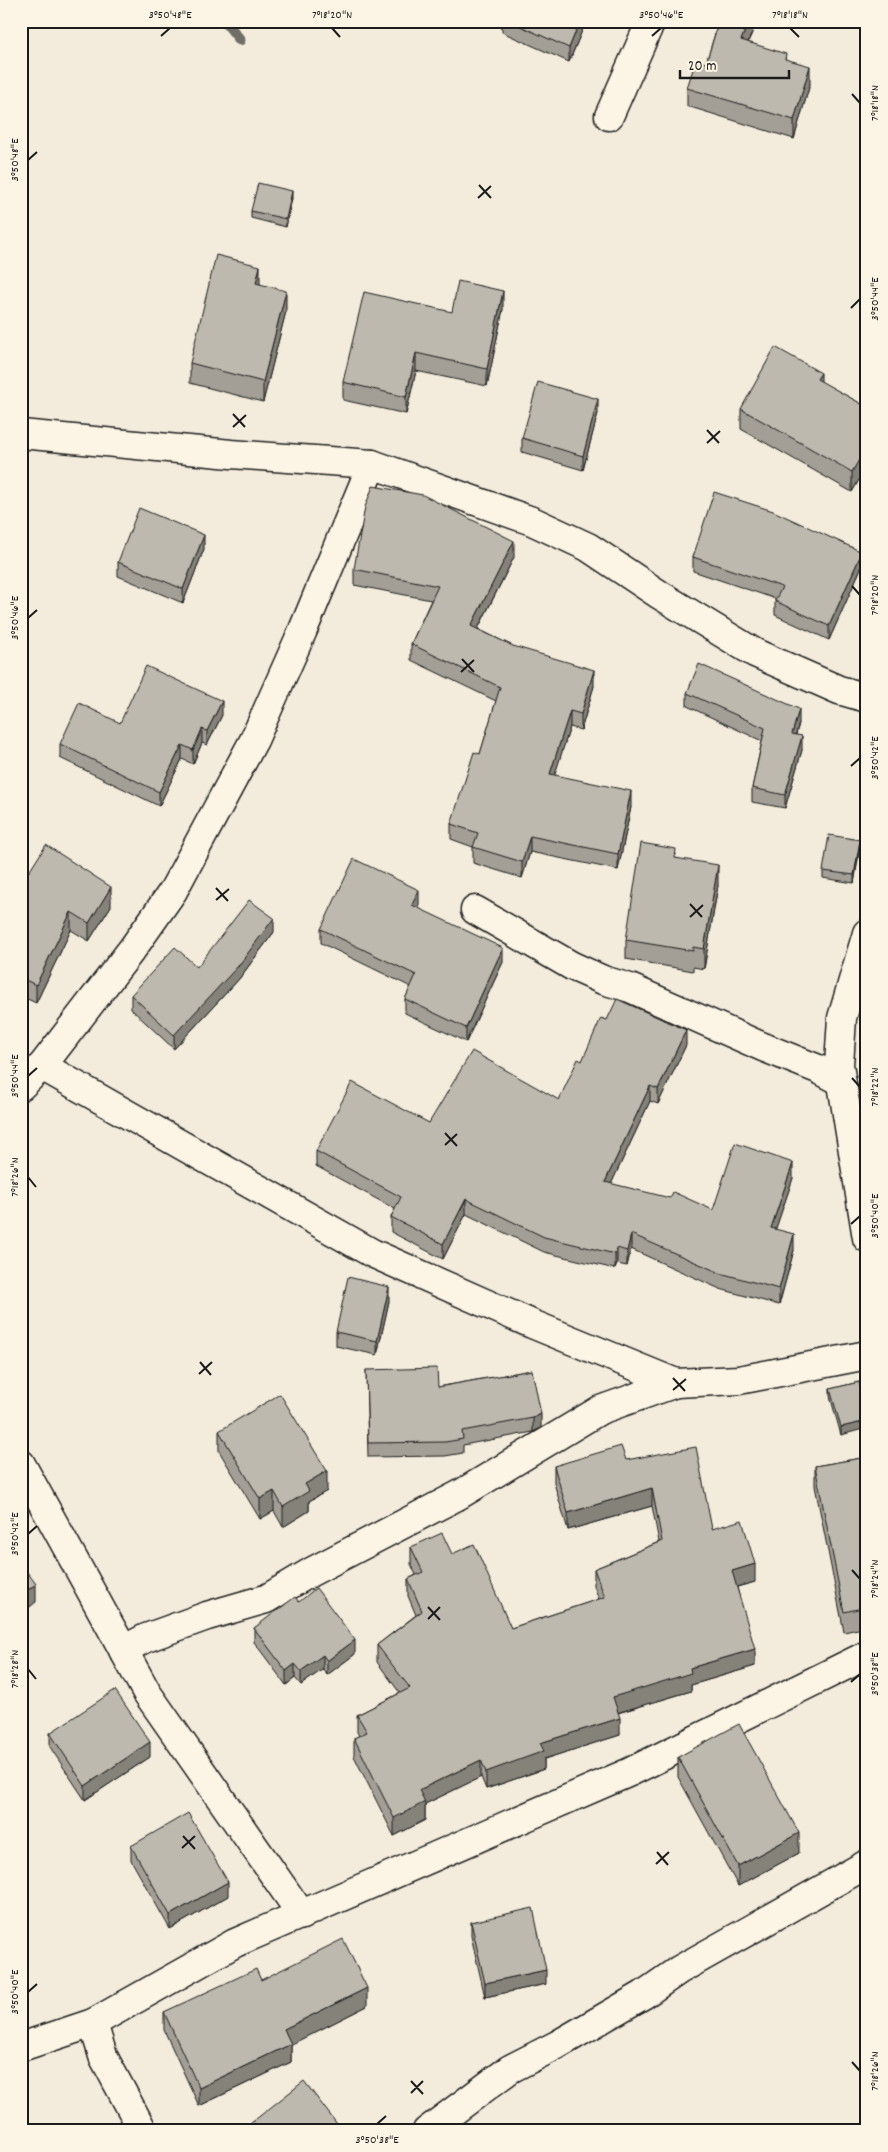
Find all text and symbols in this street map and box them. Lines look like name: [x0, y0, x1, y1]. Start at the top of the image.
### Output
text: 3°50'48"E: [148, 7, 192, 24]
text: 7°18'20"N: [312, 7, 352, 24]
text: 3°50'46"E: [639, 7, 684, 24]
text: 7°18'18"N: [772, 7, 808, 24]
scale bar: [680, 48, 789, 80]
text: 20 m: [688, 56, 716, 78]
text: 7°18'18"N: [867, 85, 884, 121]
text: 3°50'48"E: [7, 138, 24, 182]
text: 3°50'44"E: [867, 277, 884, 321]
text: 7°18'20"N: [867, 575, 884, 615]
text: 3°50'46"E: [7, 595, 24, 640]
text: 3°50'42"E: [867, 736, 884, 780]
text: 3°50'44"E: [7, 1054, 24, 1098]
text: 7°18'22"N: [867, 1067, 884, 1106]
text: 7°18'26"N: [7, 1157, 24, 1197]
text: 3°50'40"E: [867, 1193, 884, 1238]
text: 3°50'42"E: [7, 1512, 24, 1556]
text: 7°18'24"N: [867, 1560, 884, 1598]
text: 7°18'28"N: [7, 1650, 24, 1688]
text: 3°50'38"E: [867, 1652, 884, 1696]
text: 3°50'40"E: [7, 1969, 24, 2014]
text: 7°18'26"N: [867, 2051, 884, 2091]
text: 3°50'38"E: [355, 2132, 399, 2149]

